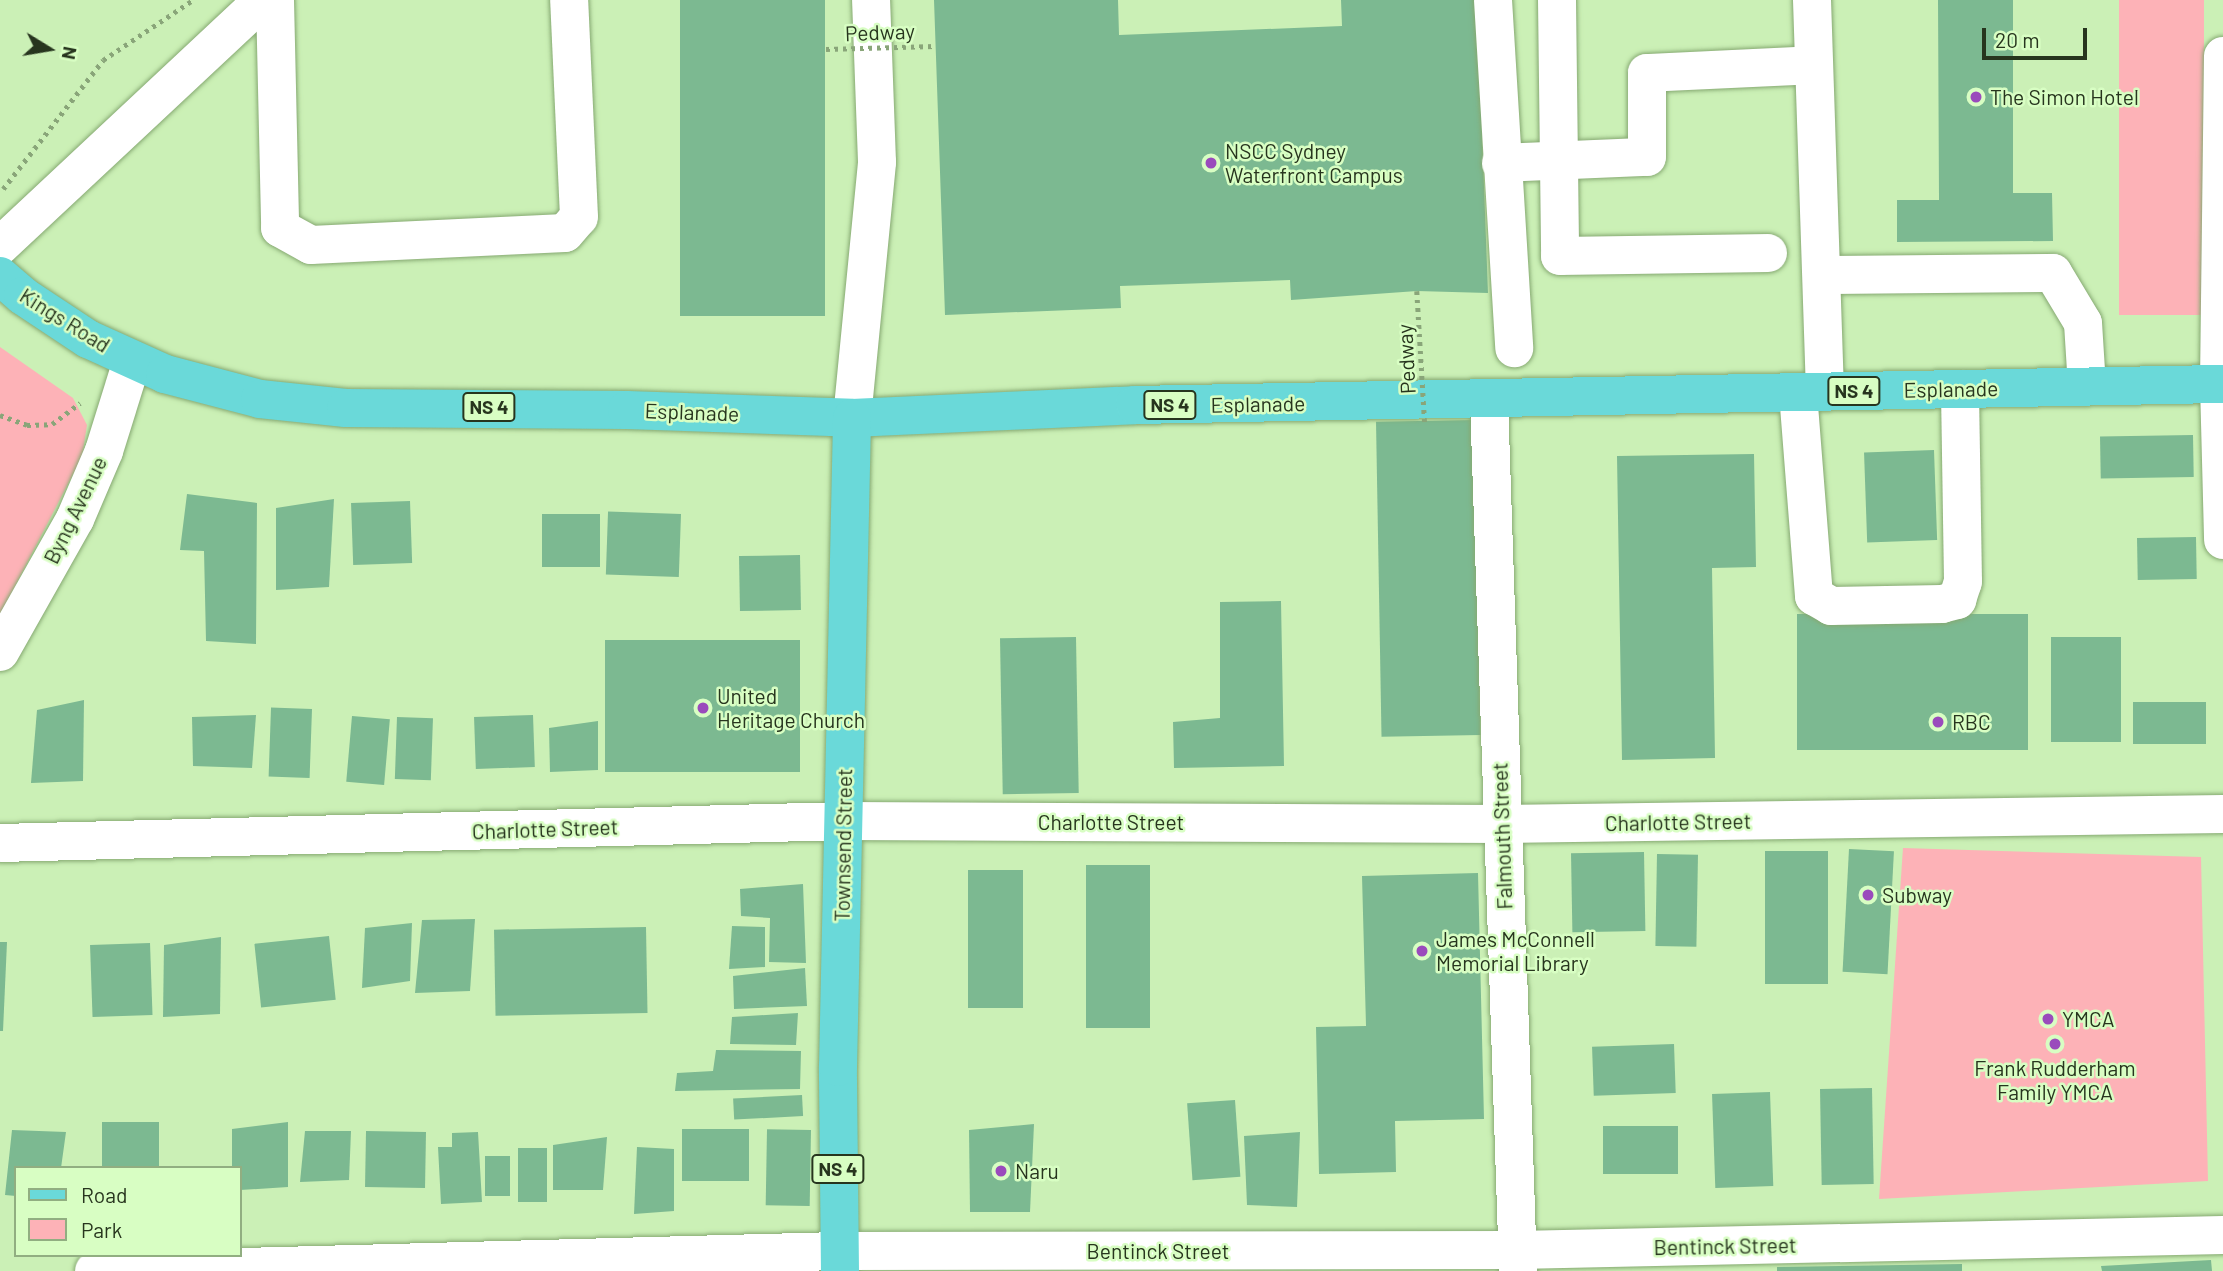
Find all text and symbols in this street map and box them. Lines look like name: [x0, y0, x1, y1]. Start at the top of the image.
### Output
north arrow: [14, 14, 84, 84]
scale bar: [1985, 14, 2090, 58]
street label: Pedway: [845, 18, 915, 46]
text: 20 m: [1995, 27, 2040, 52]
text: N: [58, 45, 83, 61]
place label: The Simon Hotel: [1990, 84, 2139, 110]
marker: The Simon Hotel: [1968, 89, 1984, 105]
place label: NSCC Sydney Waterfront Campus: [1225, 138, 1403, 188]
marker: NSCC Sydney Waterfront Campus: [1203, 155, 1219, 171]
street label: Kings Road: [15, 282, 115, 358]
street label: Pedway: [1392, 323, 1420, 395]
road number: NS 4: [1826, 376, 1882, 406]
street label: Esplanade: [1903, 376, 1999, 402]
road number: NS 4: [1142, 390, 1198, 420]
street label: Esplanade: [1210, 391, 1306, 417]
road number: NS 4: [461, 392, 517, 422]
street label: Esplanade: [644, 398, 740, 426]
street label: Byng Avenue: [38, 452, 112, 568]
place label: United Heritage Church: [717, 683, 865, 733]
marker: United Heritage Church: [695, 700, 711, 716]
place label: RBC: [1952, 709, 1991, 735]
marker: RBC: [1930, 714, 1946, 730]
street label: Falmouth Street: [1487, 762, 1517, 910]
street label: Townsend Street: [829, 768, 857, 922]
street label: Charlotte Street: [1605, 808, 1751, 836]
street label: Charlotte Street: [1038, 809, 1184, 835]
street label: Charlotte Street: [471, 814, 619, 844]
place label: Subway: [1882, 882, 1952, 908]
marker: Subway: [1860, 887, 1876, 903]
place label: James McConnell Memorial Library: [1436, 926, 1595, 976]
marker: James McConnell Memorial Library: [1414, 943, 1430, 959]
place label: YMCA: [2062, 1006, 2114, 1032]
marker: YMCA: [2040, 1011, 2056, 1027]
marker: Frank Rudderham Family YMCA: [2047, 1036, 2063, 1052]
place label: Frank Rudderham Family YMCA: [1974, 1055, 2136, 1105]
road number: NS 4: [810, 1154, 866, 1184]
place label: Naru: [1015, 1158, 1059, 1184]
marker: Naru: [993, 1163, 1009, 1179]
legend: [14, 1166, 242, 1257]
text: Road: [81, 1182, 127, 1207]
text: Park: [81, 1217, 122, 1242]
street label: Bentinck Street: [1653, 1232, 1797, 1260]
street label: Bentinck Street: [1087, 1238, 1229, 1264]

